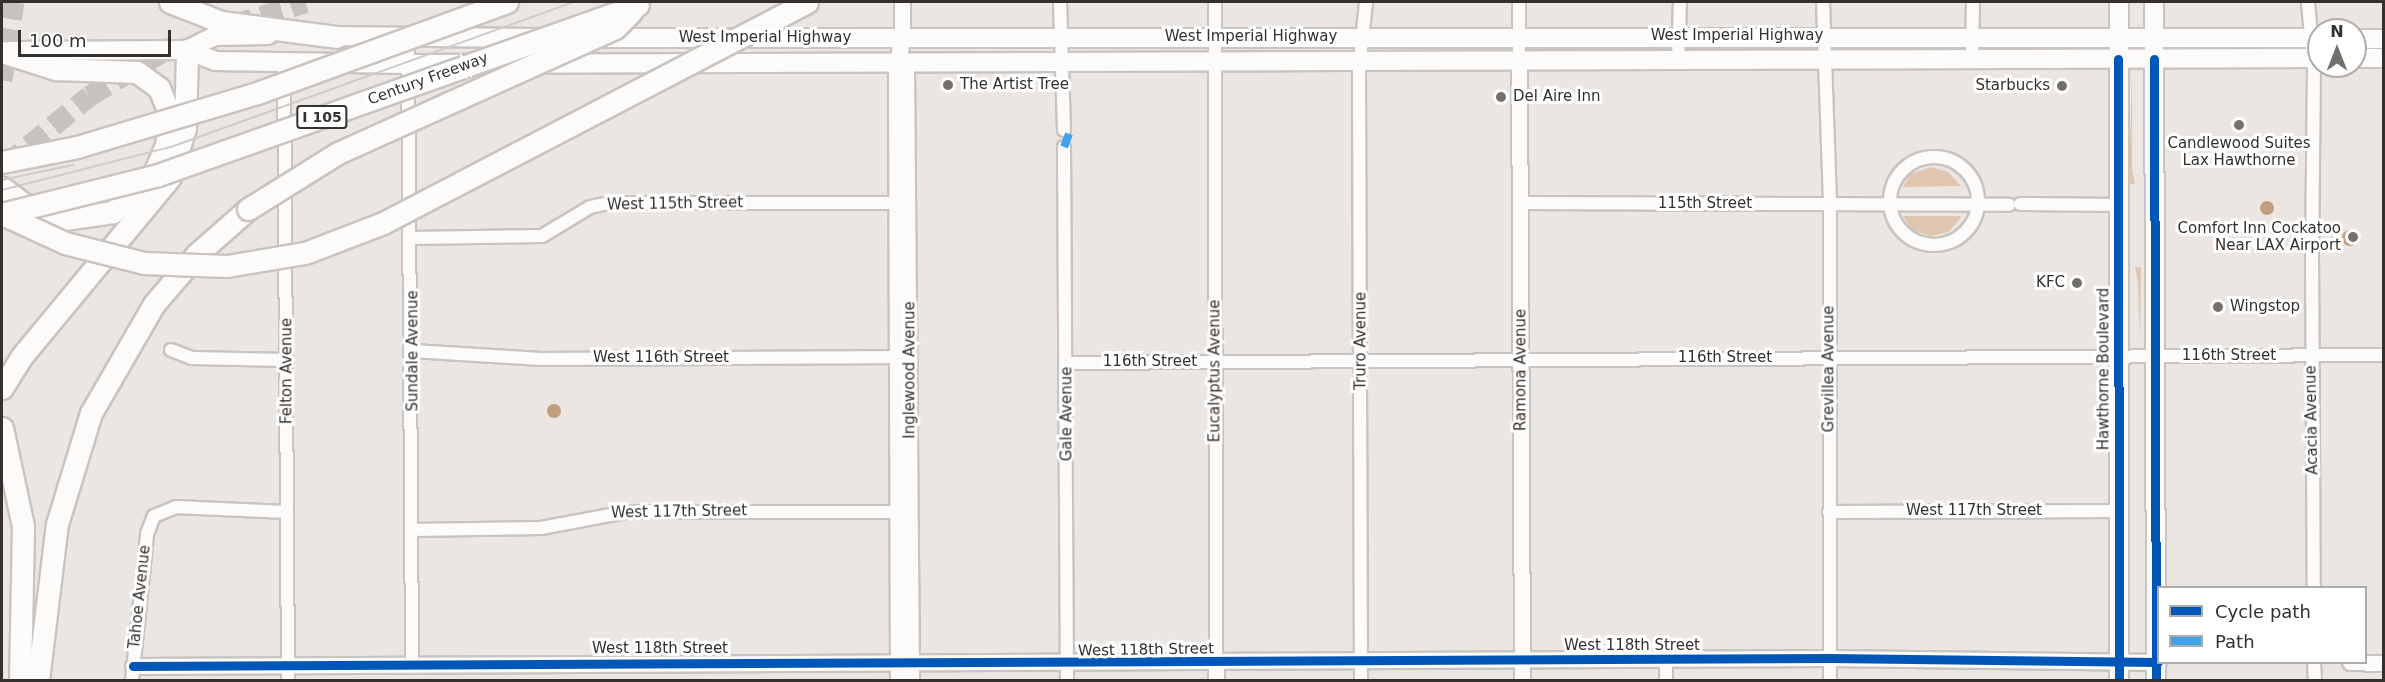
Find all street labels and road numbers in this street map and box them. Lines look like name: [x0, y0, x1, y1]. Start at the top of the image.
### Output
street label: West Imperial Highway: [1651, 27, 1823, 45]
street label: West Imperial Highway: [1165, 28, 1337, 46]
street label: West Imperial Highway: [679, 29, 851, 47]
street label: Century Freeway: [365, 49, 491, 109]
road number: I 105: [295, 106, 349, 128]
street label: West 115th Street: [607, 194, 743, 214]
street label: 115th Street: [1658, 195, 1752, 213]
street label: Hawthorne Boulevard: [2095, 288, 2113, 450]
street label: Sundale Avenue: [404, 290, 422, 412]
street label: Truro Avenue: [1352, 292, 1370, 390]
street label: Eucalyptus Avenue: [1206, 300, 1224, 442]
street label: Inglewood Avenue: [901, 301, 919, 439]
street label: Grevillea Avenue: [1820, 306, 1838, 432]
street label: Ramona Avenue: [1512, 309, 1530, 431]
street label: Felton Avenue: [278, 318, 296, 424]
street label: 116th Street: [2182, 347, 2276, 365]
street label: West 116th Street: [593, 349, 729, 367]
street label: 116th Street: [1678, 349, 1772, 367]
street label: 116th Street: [1103, 353, 1197, 371]
street label: Acacia Avenue: [2302, 365, 2322, 475]
street label: Gale Avenue: [1058, 367, 1076, 461]
street label: West 117th Street: [611, 502, 747, 522]
street label: West 117th Street: [1906, 502, 2042, 520]
street label: Tahoe Avenue: [126, 544, 154, 650]
street label: West 118th Street: [1564, 637, 1700, 655]
street label: West 118th Street: [592, 640, 728, 658]
street label: West 118th Street: [1078, 640, 1214, 660]

